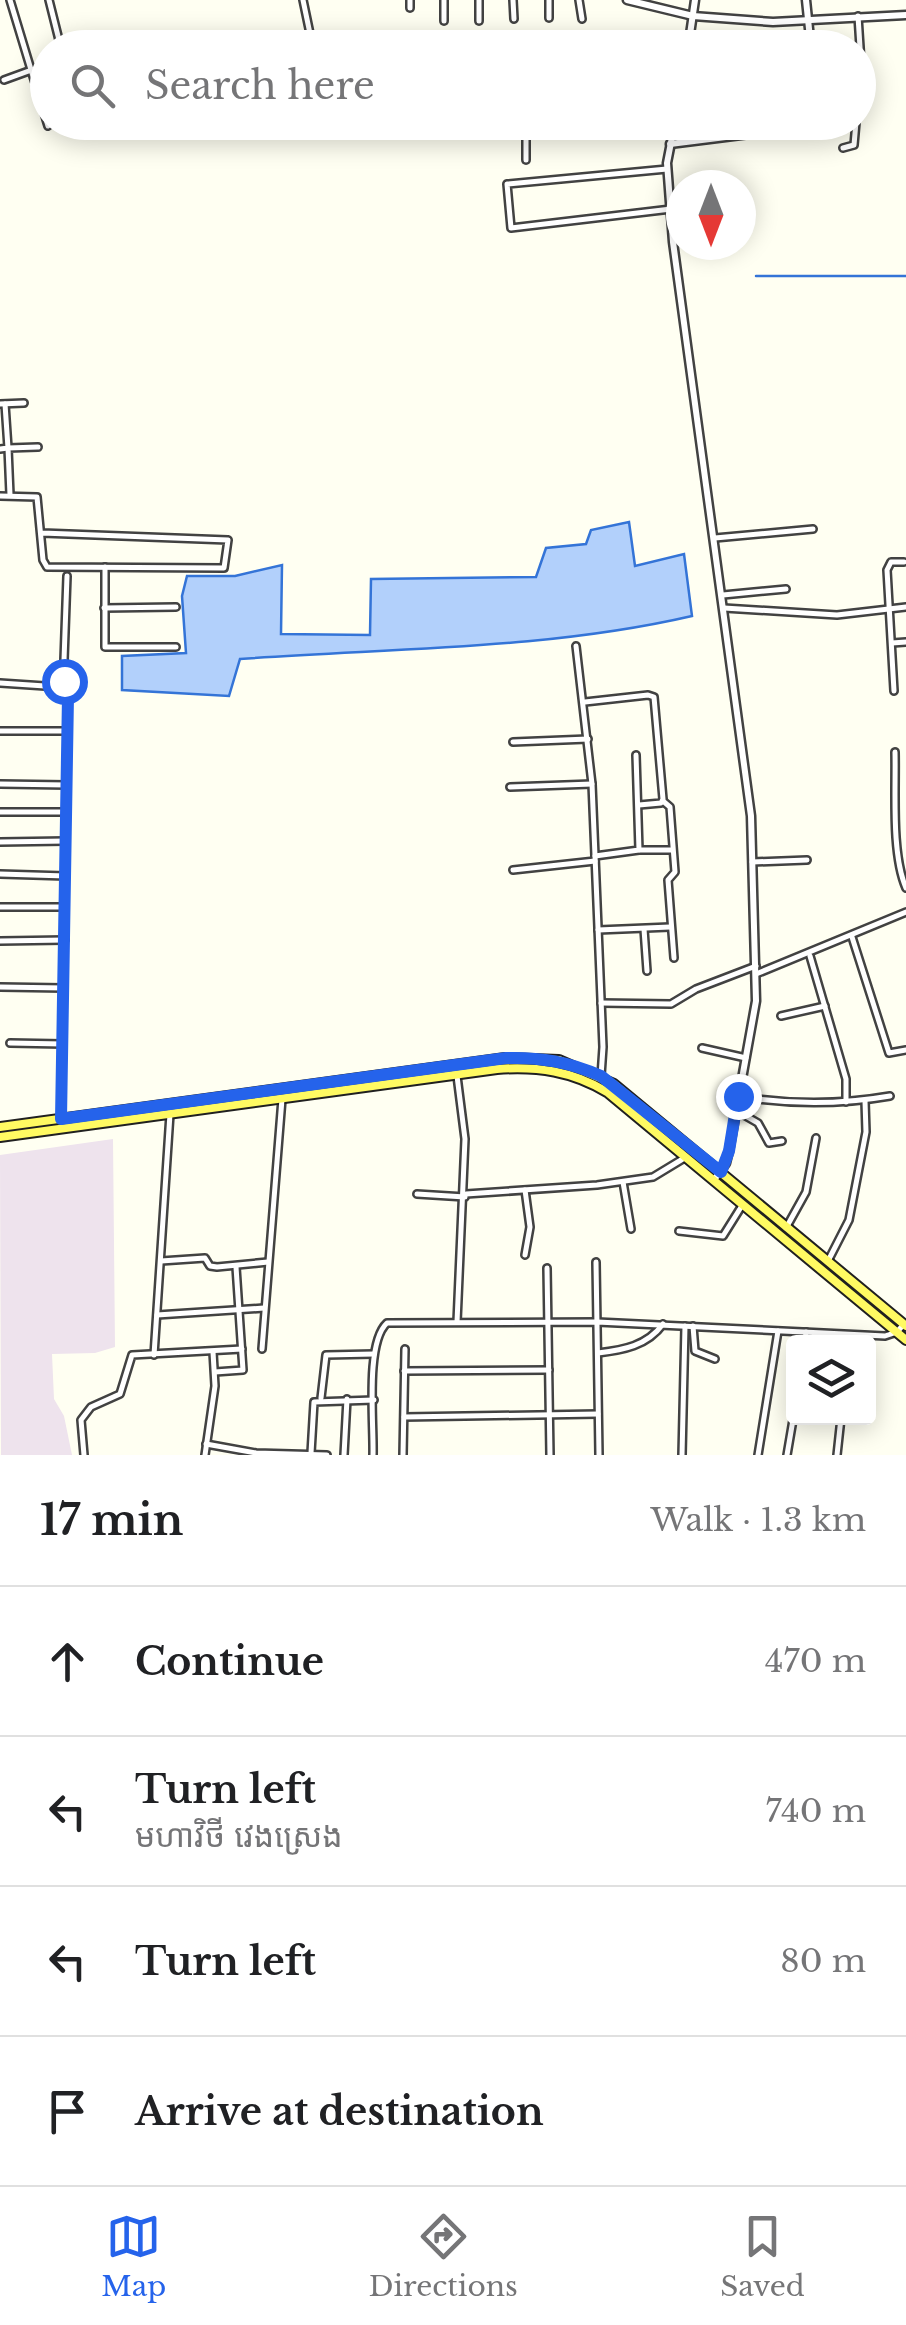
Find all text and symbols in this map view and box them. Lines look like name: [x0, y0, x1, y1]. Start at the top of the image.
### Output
search box: [30, 30, 876, 140]
icon: search: [65, 58, 120, 113]
text: Search here: [145, 62, 375, 109]
north arrow: [666, 170, 756, 260]
route start: [42, 659, 88, 705]
route end: [716, 1074, 762, 1120]
map controls: [786, 1335, 876, 1425]
button: layers: [786, 1335, 876, 1425]
text: 17 min: [40, 1494, 183, 1546]
text: Walk · 1.3 km: [651, 1500, 866, 1540]
icon: ahead: [40, 1634, 95, 1689]
text: Continue: [135, 1638, 324, 1685]
text: 470 m: [765, 1641, 866, 1681]
text: Turn left: [135, 1766, 316, 1813]
icon: left: [40, 1784, 95, 1839]
text: 740 m: [765, 1791, 866, 1831]
text: មហាវិថី វេងស្រេង: [135, 1816, 343, 1856]
icon: left: [40, 1934, 95, 1989]
text: Turn left: [135, 1938, 316, 1985]
text: 80 m: [780, 1941, 866, 1981]
icon: arrive: [40, 2084, 95, 2139]
text: Arrive at destination: [135, 2088, 544, 2135]
tab: Map: [101, 2209, 166, 2304]
tab: Directions: [369, 2209, 518, 2304]
tab: Saved: [720, 2209, 805, 2304]

